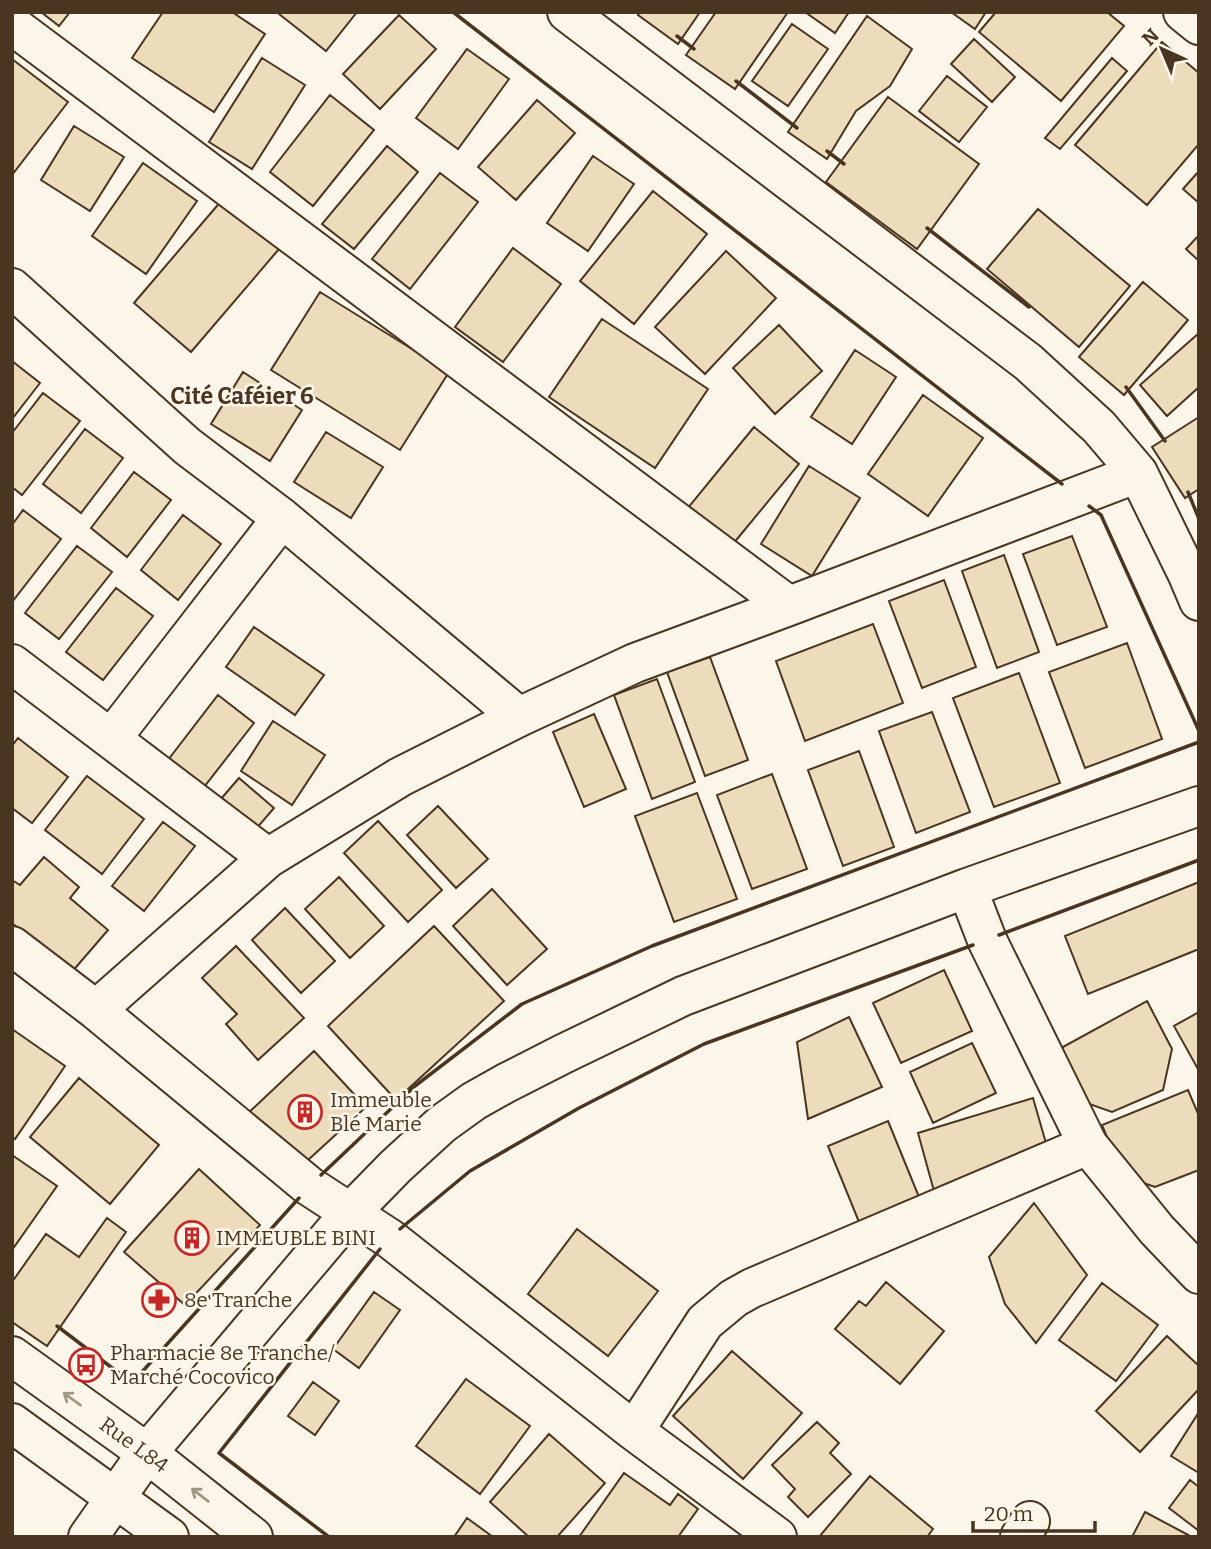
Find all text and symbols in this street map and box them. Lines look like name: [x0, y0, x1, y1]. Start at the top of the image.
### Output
north arrow: [1127, 14, 1197, 84]
text: N: [1137, 24, 1164, 50]
district label: Cité Caféier 6: [170, 382, 314, 410]
place label: Immeuble Blé Marie: [330, 1087, 432, 1137]
building icon: Immeuble Blé Marie: [286, 1093, 324, 1131]
building icon: IMMEUBLE BINI: [173, 1219, 211, 1257]
place label: IMMEUBLE BINI: [216, 1225, 376, 1251]
pharmacy icon: 8e Tranche: [140, 1281, 178, 1319]
place label: 8e Tranche: [184, 1287, 292, 1313]
place label: Pharmacie 8e Tranche/ Marché Cocovico: [110, 1340, 335, 1390]
bus stop icon: Pharmacie 8e Tranche/ Marché Cocovico: [67, 1346, 105, 1384]
one-way arrow: [63, 1392, 82, 1406]
street label: Rue L84: [95, 1411, 173, 1479]
one-way arrow: [192, 1487, 210, 1502]
scale bar: [973, 1490, 1096, 1534]
text: 20 m: [984, 1501, 1033, 1527]

